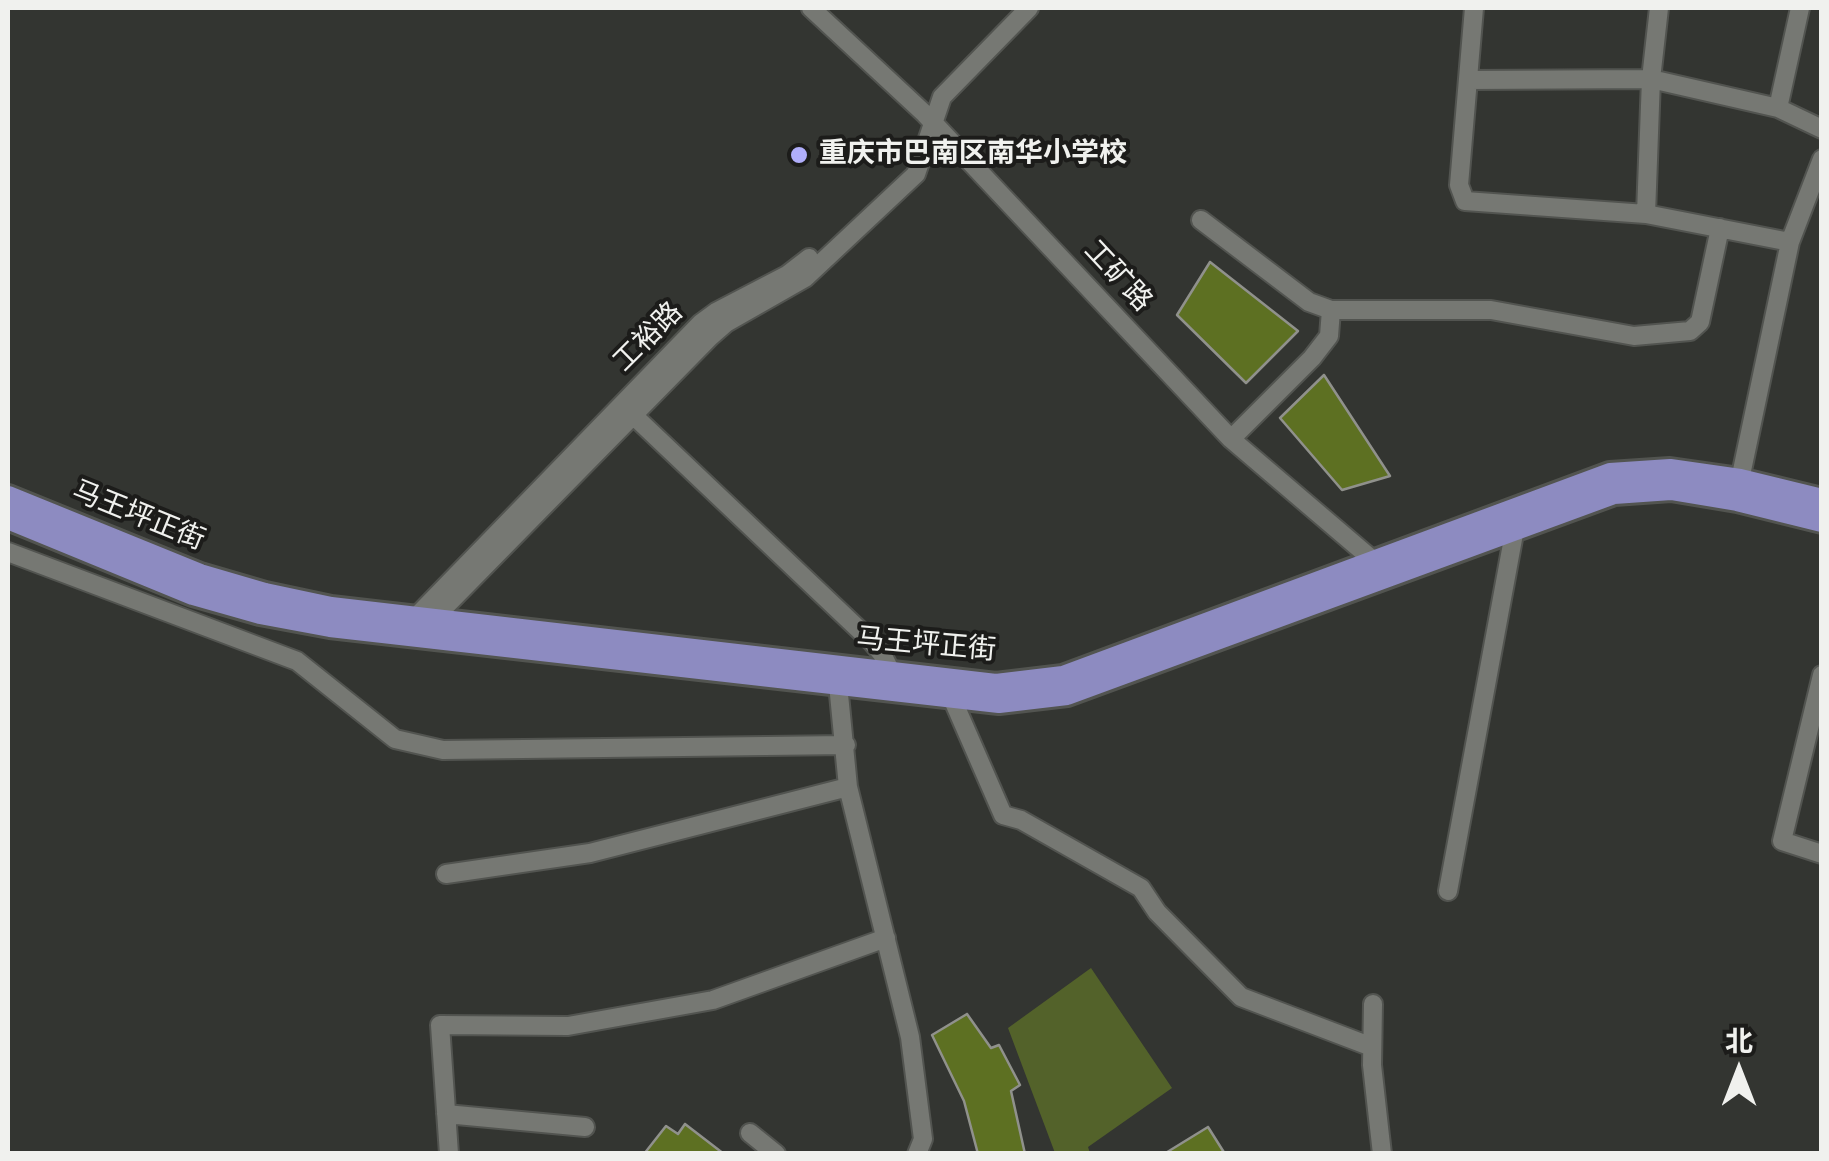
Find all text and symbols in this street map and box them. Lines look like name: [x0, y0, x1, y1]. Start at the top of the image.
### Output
place label: 重庆市巴南区南华小学校: [819, 138, 1127, 172]
marker: 重庆市巴南区南华小学校: [788, 144, 810, 166]
street label: 工矿路: [1076, 235, 1158, 319]
street label: 工裕路: [607, 296, 691, 380]
street label: 马王坪正街: [67, 475, 209, 559]
street label: 马王坪正街: [855, 623, 997, 669]
text: 北: [1725, 1019, 1753, 1062]
north arrow: [1689, 1021, 1789, 1121]

